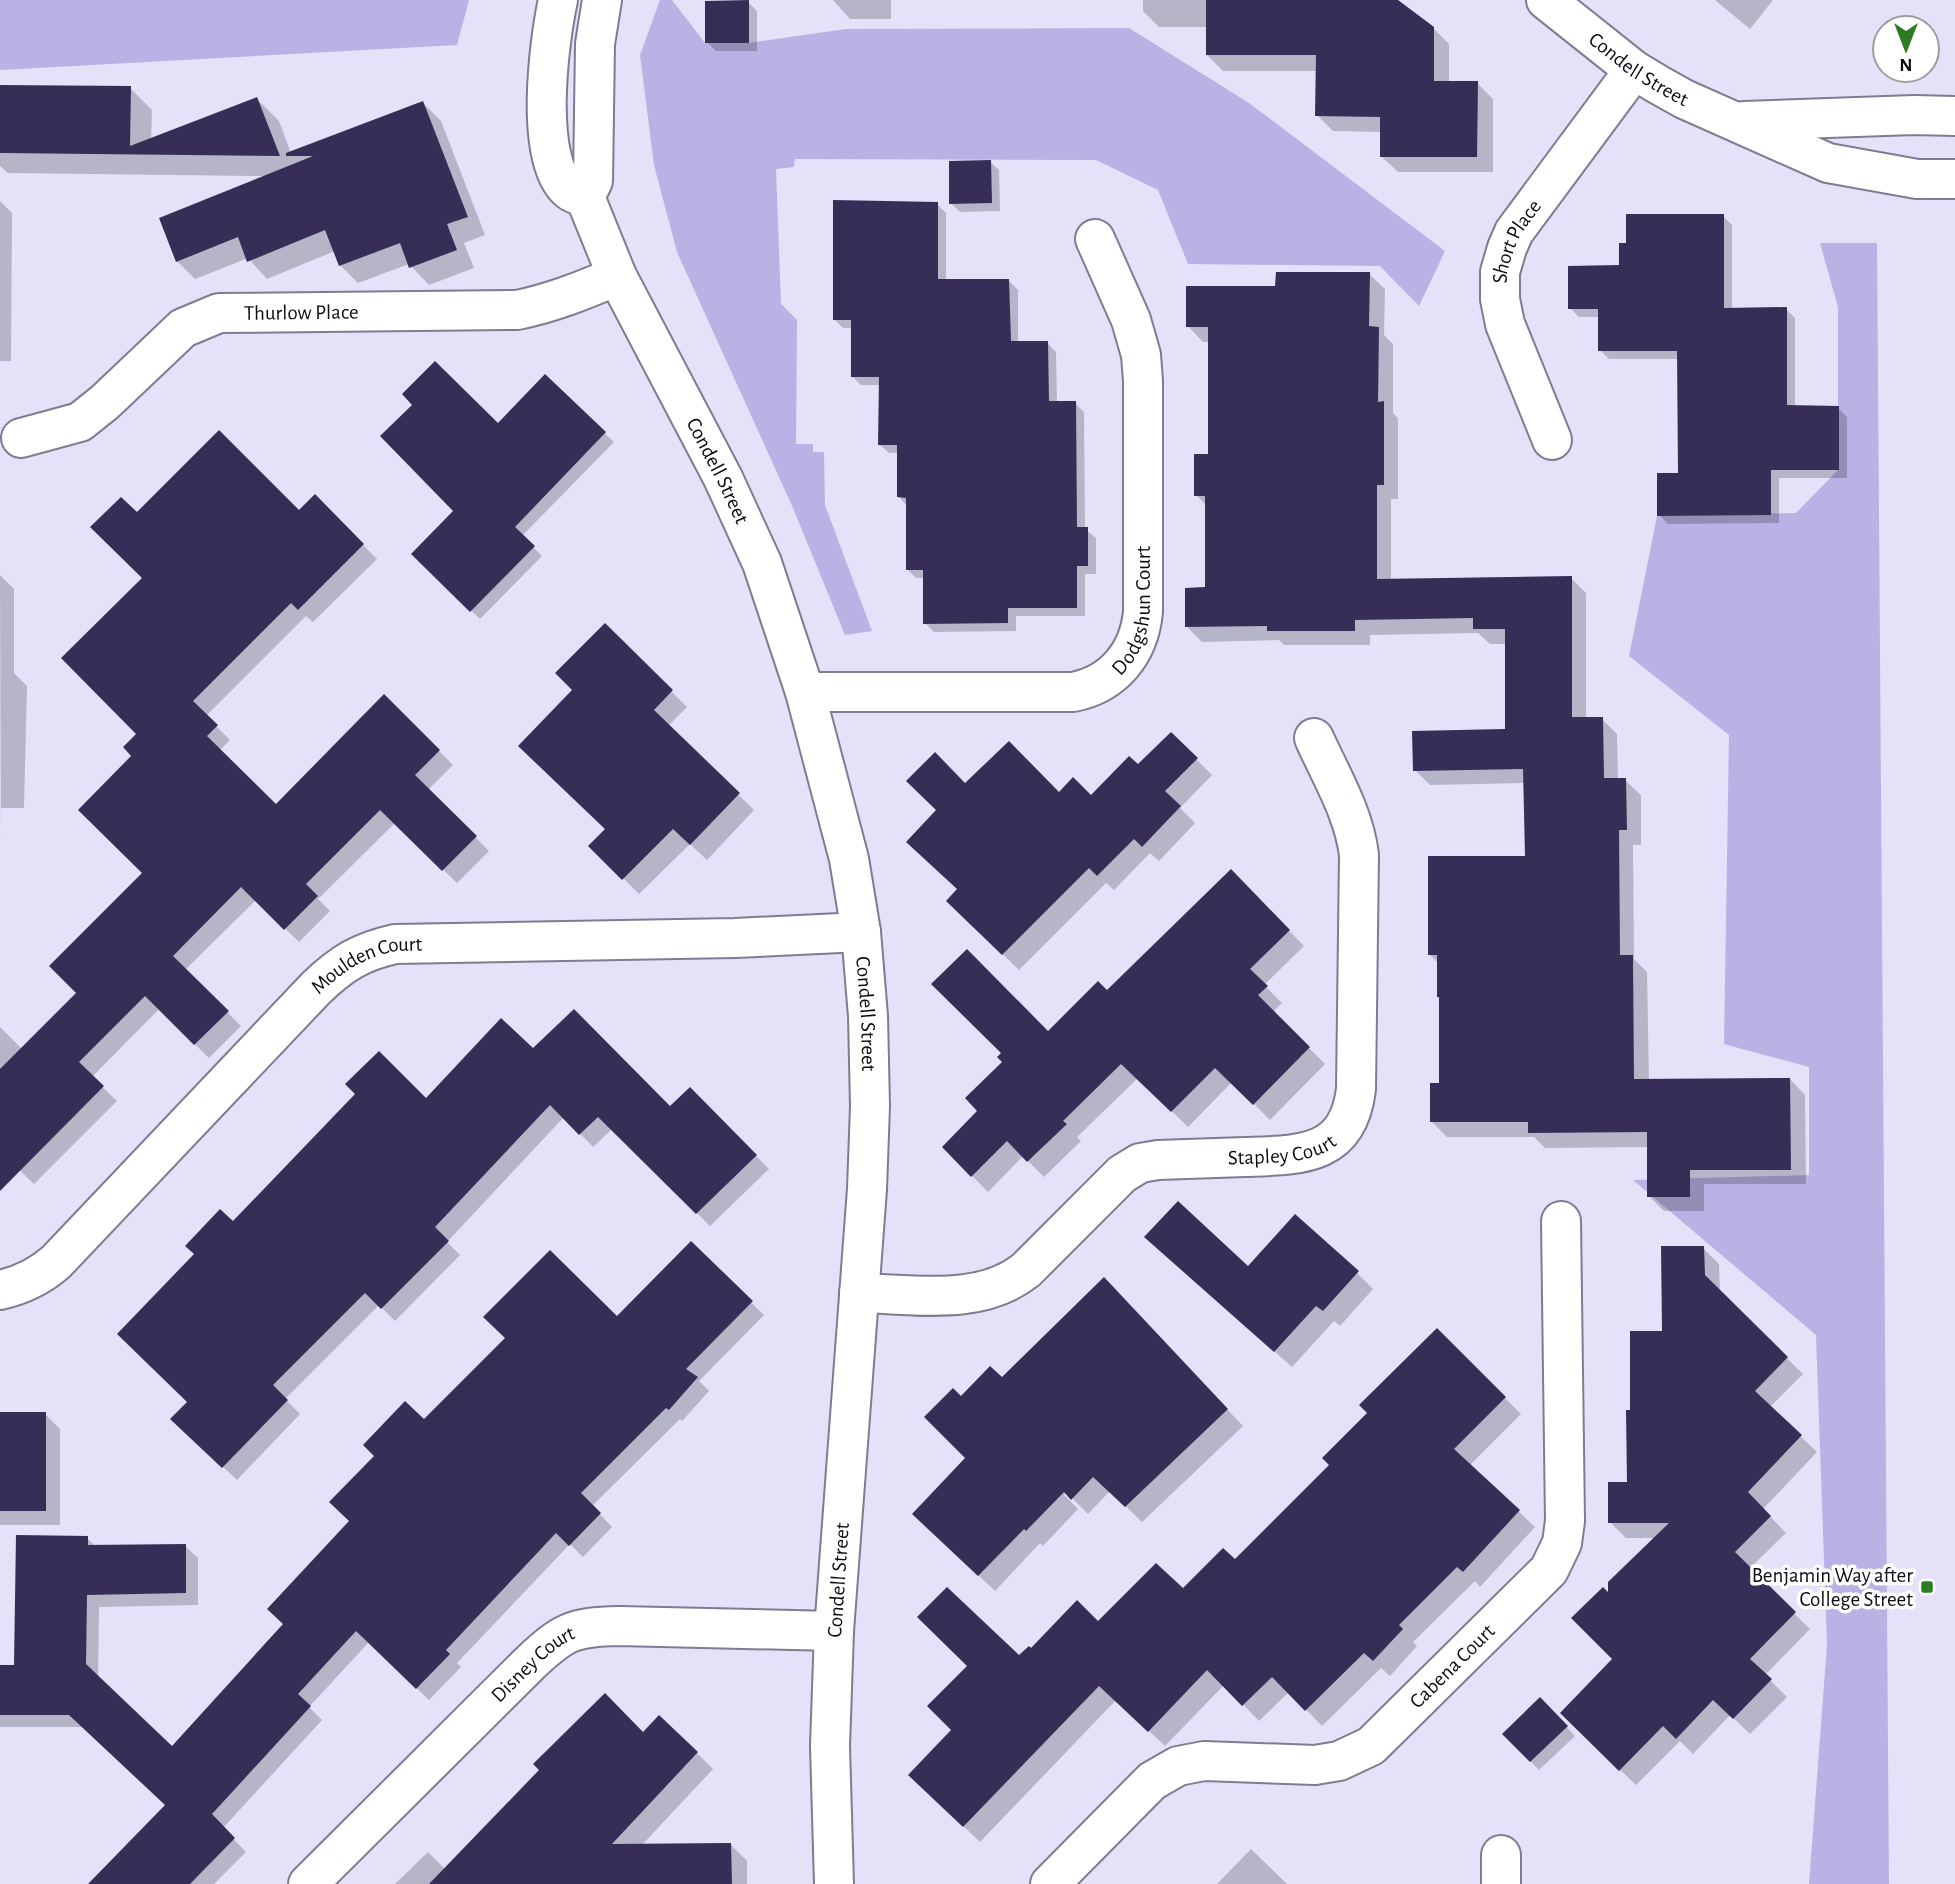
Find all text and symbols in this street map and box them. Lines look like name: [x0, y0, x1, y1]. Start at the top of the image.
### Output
north arrow: [1871, 14, 1941, 84]
street label: Condell Street: [1585, 28, 1691, 111]
text: N: [1899, 55, 1913, 74]
street label: Short Place: [1490, 196, 1545, 283]
street label: Thurlow Place: [244, 302, 359, 324]
street label: Condell Street: [682, 414, 753, 527]
street label: Dodgshun Court: [1108, 546, 1154, 679]
street label: Moulden Court: [307, 934, 423, 998]
street label: Condell Street: [852, 955, 879, 1072]
street label: Stapley Court: [1227, 1131, 1340, 1169]
street label: Condell Street: [824, 1522, 853, 1638]
place label: Benjamin Way after College Street: [1752, 1565, 1913, 1610]
marker: Benjamin Way after College Street: [1919, 1579, 1935, 1595]
street label: Cabena Court: [1406, 1620, 1499, 1712]
street label: Disney Court: [487, 1622, 578, 1706]

